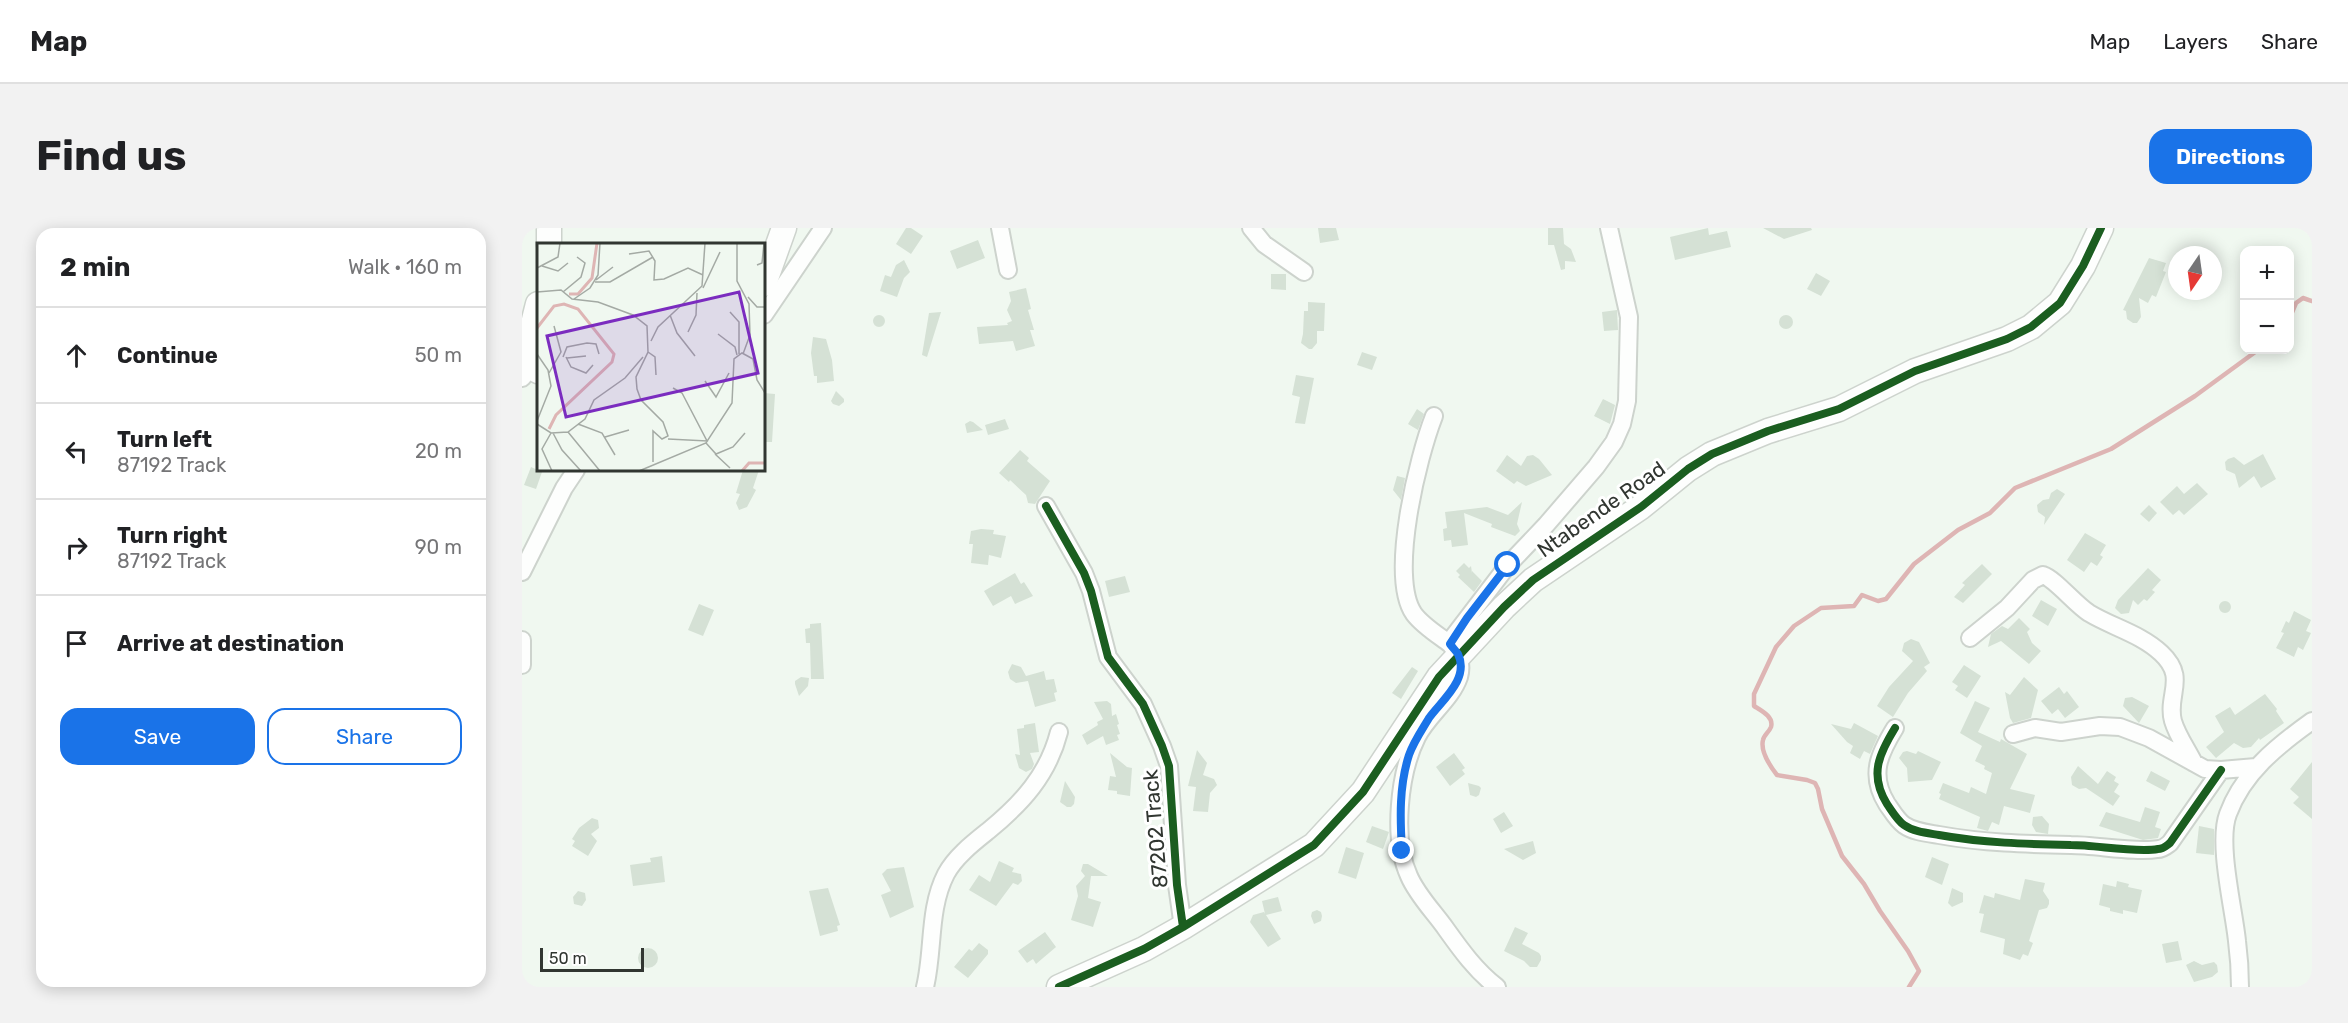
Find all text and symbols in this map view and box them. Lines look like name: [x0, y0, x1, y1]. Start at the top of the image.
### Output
text: Map: [30, 25, 87, 58]
text: Map: [2089, 29, 2130, 54]
text: Layers: [2163, 29, 2228, 54]
text: Share: [2261, 29, 2318, 54]
button: Directions: [2149, 129, 2312, 184]
text: Find us: [36, 131, 187, 181]
inset map: [537, 243, 765, 471]
north arrow: [2168, 246, 2222, 300]
map controls: [2240, 246, 2294, 354]
button: +: [2240, 246, 2294, 300]
text: 2 min: [60, 252, 130, 283]
text: Walk · 160 m: [348, 255, 462, 279]
button: −: [2240, 300, 2294, 354]
icon: ahead: [60, 339, 93, 372]
text: Continue: [117, 342, 218, 369]
text: 50 m: [415, 343, 462, 367]
text: Turn left: [117, 426, 212, 453]
icon: left: [60, 435, 93, 468]
text: 20 m: [415, 439, 462, 463]
text: 87192 Track: [117, 453, 226, 477]
street label: Ntabende Road: [1532, 456, 1670, 562]
text: Turn right: [117, 522, 227, 549]
icon: right: [60, 531, 93, 564]
text: 90 m: [415, 535, 462, 559]
text: 87192 Track: [117, 549, 226, 573]
route start: [1494, 551, 1520, 577]
icon: arrive: [60, 627, 93, 660]
text: Arrive at destination: [117, 630, 344, 657]
button: Save: [60, 708, 255, 765]
button: Share: [267, 708, 462, 765]
street label: 87202 Track: [1137, 768, 1173, 889]
route end: [1388, 837, 1414, 863]
scale bar: [540, 945, 644, 972]
text: 50 m: [549, 949, 587, 968]

